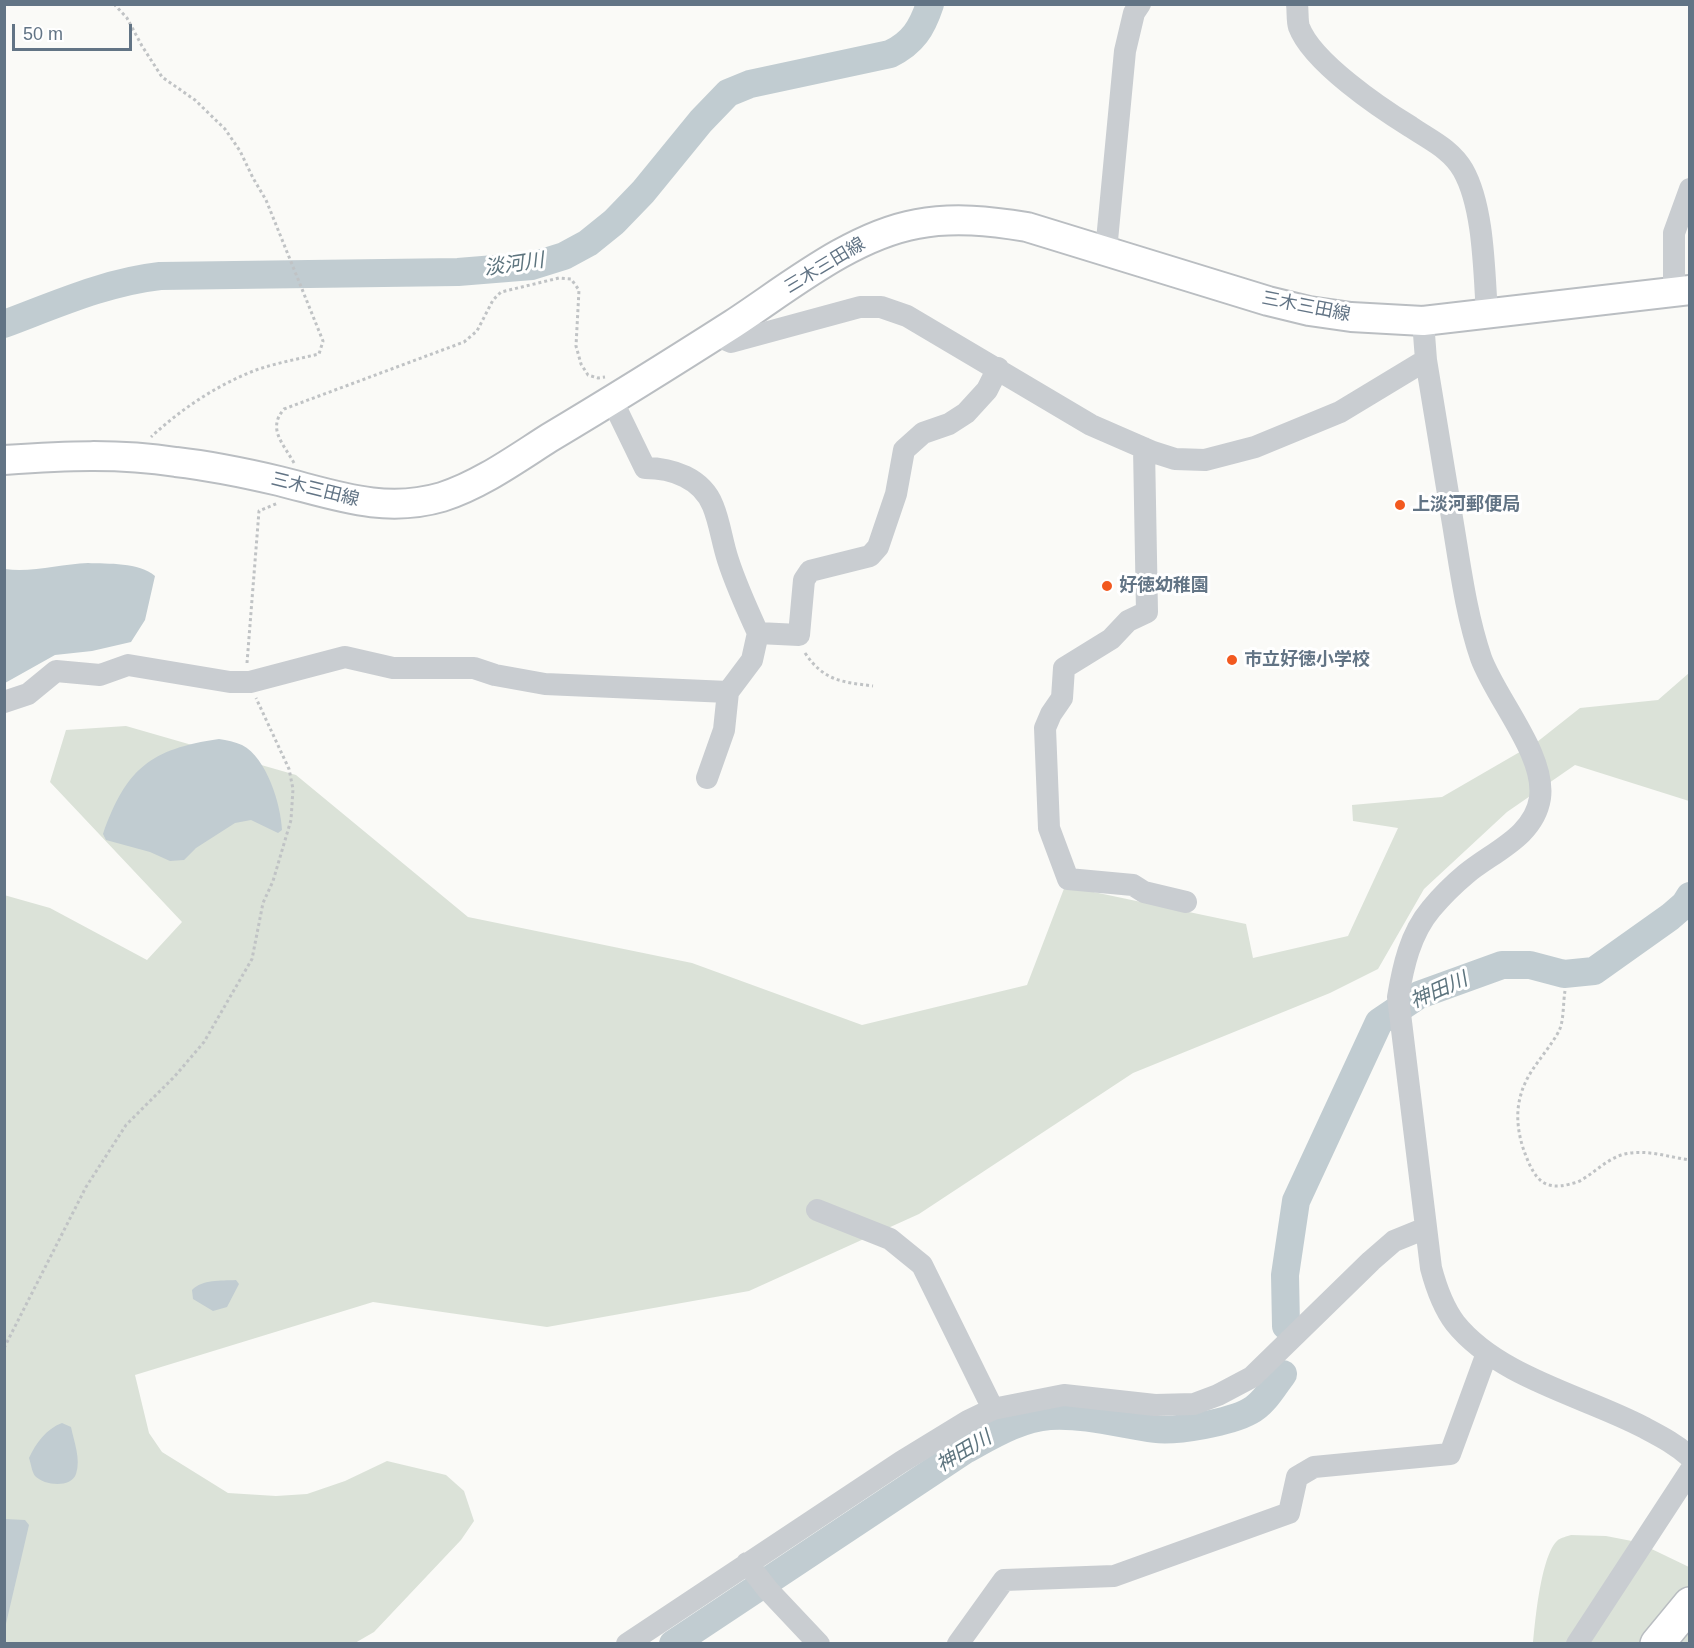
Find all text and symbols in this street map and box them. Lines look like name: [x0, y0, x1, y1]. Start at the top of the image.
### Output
scale bar: [15, 12, 135, 50]
text: 50 m: [23, 24, 63, 44]
street label: 三木三田線: [781, 234, 869, 298]
water label: 淡河川: [483, 249, 545, 281]
street label: 三木三田線: [1260, 288, 1352, 326]
street label: 三木三田線: [269, 469, 361, 511]
place label: 上淡河郵便局: [1412, 494, 1520, 516]
marker: 上淡河郵便局: [1393, 498, 1407, 512]
place label: 好徳幼稚園: [1119, 575, 1209, 597]
marker: 好徳幼稚園: [1100, 579, 1114, 593]
place label: 市立好徳小学校: [1244, 649, 1370, 671]
marker: 市立好徳小学校: [1225, 653, 1239, 667]
water label: 神田川: [1407, 968, 1471, 1014]
water label: 神田川: [932, 1426, 996, 1478]

